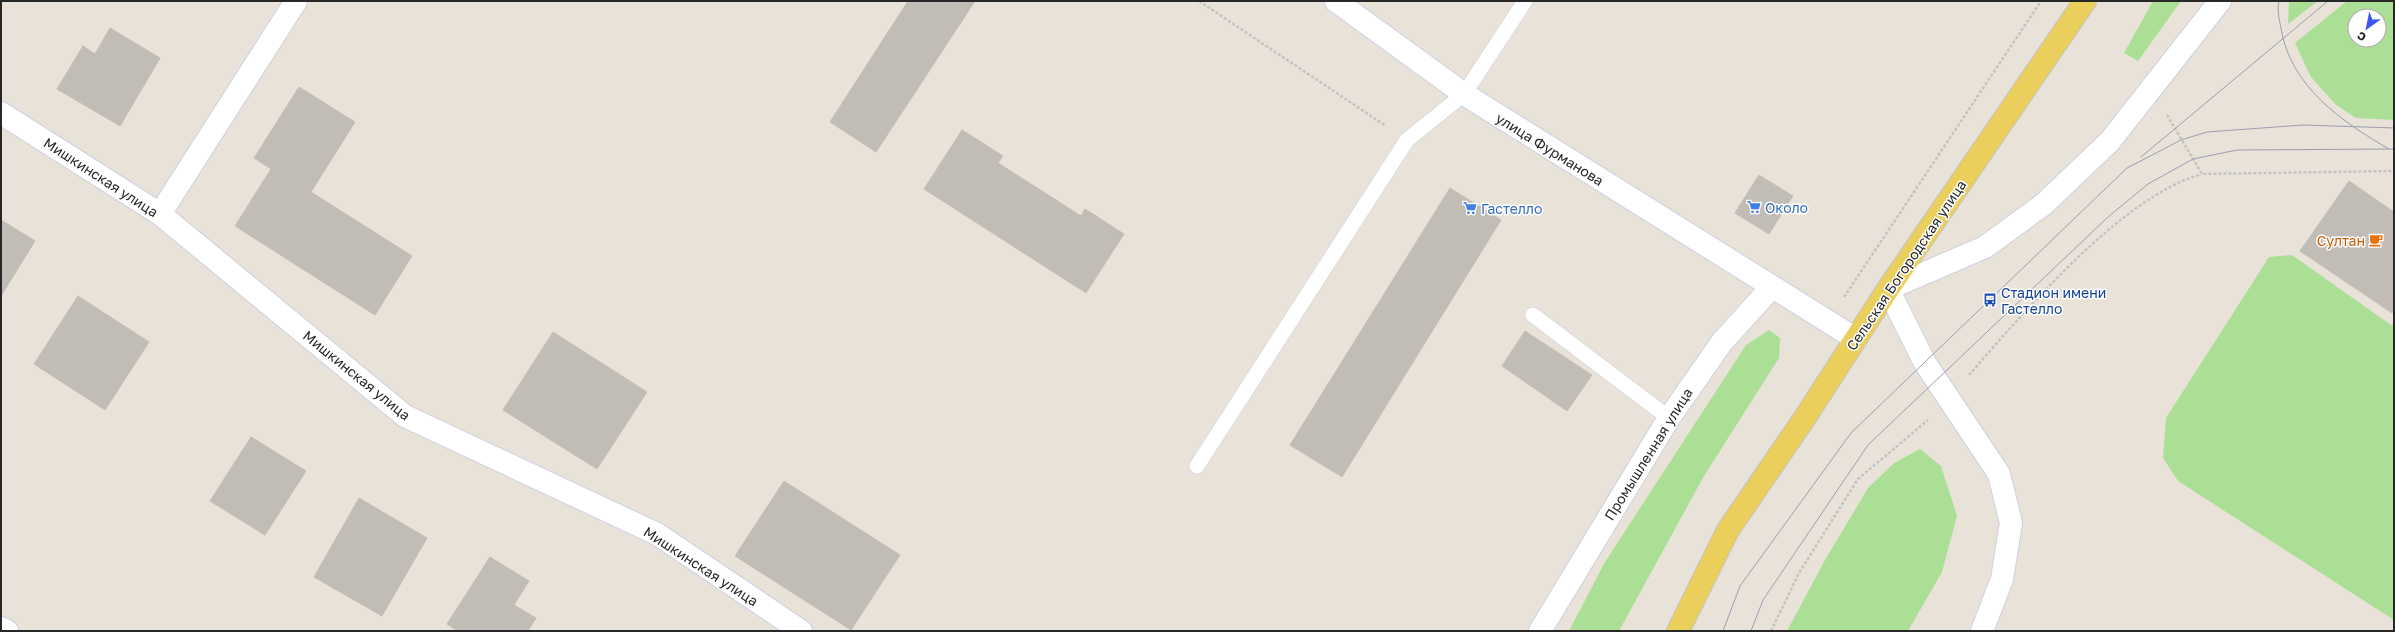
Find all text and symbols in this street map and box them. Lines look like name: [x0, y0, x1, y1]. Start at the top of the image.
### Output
north arrow: [2347, 8, 2387, 48]
text: С: [2354, 29, 2368, 44]
street label: улица Фурманова: [1493, 109, 1607, 189]
street label: Мишкинская улица: [41, 134, 161, 220]
street label: Сельская Богородская улица: [1843, 177, 1969, 353]
supermarket icon: Около: [1746, 199, 1762, 215]
place label: Около: [1765, 199, 1808, 216]
supermarket icon: Гастелло: [1462, 200, 1478, 216]
place label: Гастелло: [1481, 200, 1542, 217]
place label: Султан: [2317, 232, 2365, 249]
cafe icon: Султан: [2368, 232, 2384, 248]
place label: Стадион имени Гастелло: [2001, 284, 2106, 317]
bus stop icon: Стадион имени Гастелло: [1982, 292, 1998, 308]
street label: Мишкинская улица: [300, 327, 414, 423]
street label: Промышленная улица: [1600, 385, 1696, 523]
street label: Мишкинская улица: [641, 523, 761, 609]

